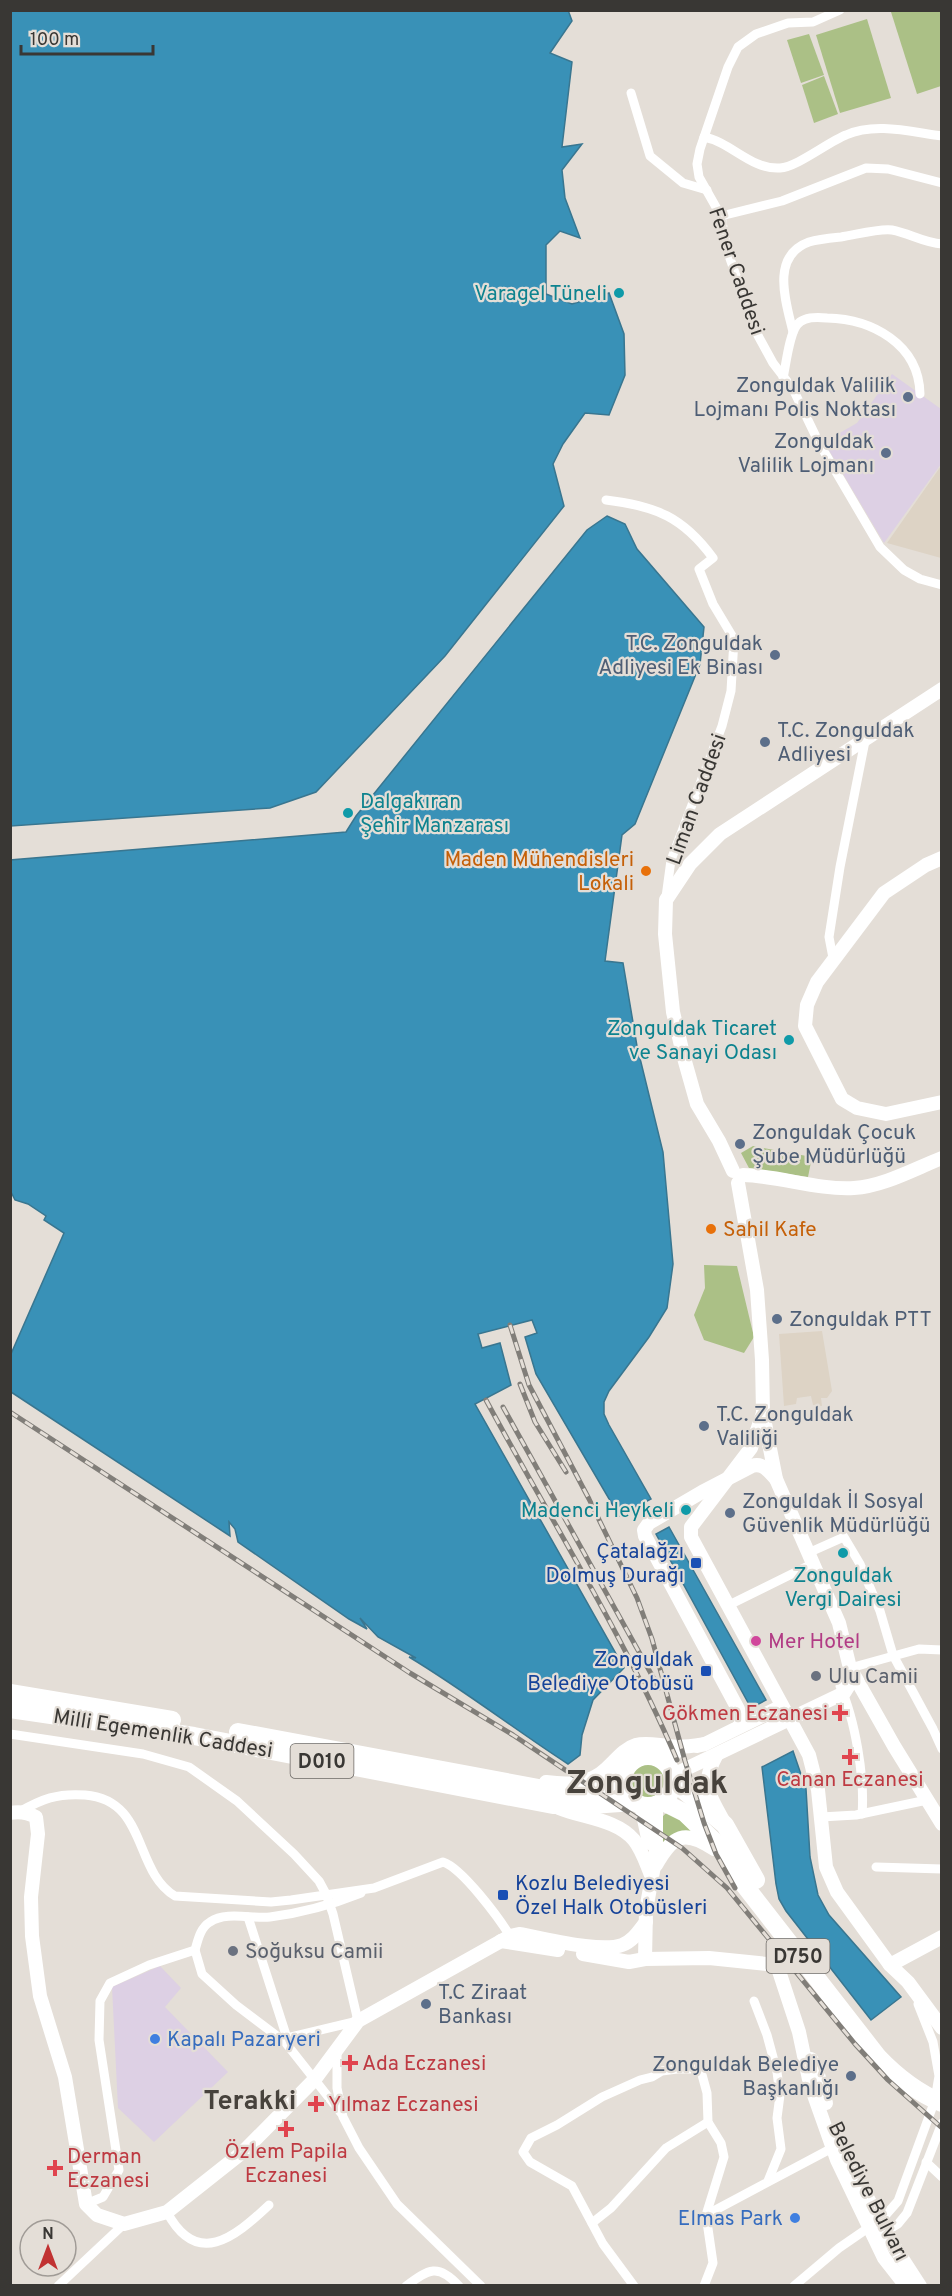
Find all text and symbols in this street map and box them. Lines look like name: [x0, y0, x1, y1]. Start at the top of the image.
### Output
scale bar: [21, 18, 153, 56]
text: 100 m: [30, 29, 79, 52]
street label: Fener Caddesi: [701, 204, 770, 339]
place label: Varagel Tüneli: [474, 281, 607, 308]
marker: Varagel Tüneli: [612, 286, 626, 300]
place label: Zonguldak Valilik Lojmanı Polis Noktası: [693, 373, 896, 424]
marker: Zonguldak Valilik Lojmanı Polis Noktası: [901, 390, 915, 404]
place label: Zonguldak Valilik Lojmanı: [738, 429, 874, 480]
marker: Zonguldak Valilik Lojmanı: [879, 446, 893, 460]
place label: T.C. Zonguldak Adliyesi Ek Binası: [598, 631, 763, 682]
marker: T.C. Zonguldak Adliyesi Ek Binası: [768, 648, 782, 662]
place label: T.C. Zonguldak Adliyesi: [777, 718, 915, 769]
street label: Liman Caddesi: [661, 730, 734, 869]
marker: T.C. Zonguldak Adliyesi: [758, 735, 772, 749]
place label: Dalgakıran Şehir Manzarası: [360, 789, 509, 840]
marker: Dalgakıran Şehir Manzarası: [341, 806, 355, 820]
place label: Maden Mühendisleri Lokali: [444, 847, 634, 898]
marker: Maden Mühendisleri Lokali: [639, 864, 653, 878]
place label: Zonguldak Ticaret ve Sanayi Odası: [607, 1016, 777, 1067]
marker: Zonguldak Ticaret ve Sanayi Odası: [782, 1033, 796, 1047]
place label: Zonguldak Çocuk Şube Müdürlüğü: [752, 1120, 916, 1171]
marker: Zonguldak Çocuk Şube Müdürlüğü: [733, 1137, 747, 1151]
place label: Sahil Kafe: [723, 1217, 817, 1244]
marker: Sahil Kafe: [704, 1222, 718, 1236]
place label: Zonguldak PTT: [789, 1307, 932, 1334]
marker: Zonguldak PTT: [770, 1312, 784, 1326]
place label: T.C. Zonguldak Valiliği: [716, 1402, 854, 1453]
marker: T.C. Zonguldak Valiliği: [697, 1419, 711, 1433]
place label: Zonguldak İl Sosyal Güvenlik Müdürlüğü: [742, 1489, 931, 1540]
place label: Madenci Heykeli: [521, 1498, 674, 1525]
marker: Madenci Heykeli: [679, 1503, 693, 1517]
marker: Zonguldak İl Sosyal Güvenlik Müdürlüğü: [723, 1506, 737, 1520]
place label: Çatalağzı Dolmuş Durağı: [546, 1539, 684, 1590]
marker: Zonguldak Vergi Dairesi: [836, 1546, 850, 1560]
marker: Çatalağzı Dolmuş Durağı: [689, 1556, 703, 1570]
place label: Zonguldak Vergi Dairesi: [784, 1563, 902, 1614]
place label: Mer Hotel: [768, 1629, 860, 1656]
marker: Mer Hotel: [749, 1634, 763, 1648]
place label: Zonguldak Belediye Otobüsü: [527, 1647, 694, 1698]
marker: Zonguldak Belediye Otobüsü: [699, 1664, 713, 1678]
place label: Ulu Camii: [828, 1664, 918, 1691]
marker: Ulu Camii: [809, 1669, 823, 1683]
place label: Gökmen Eczanesi: [662, 1701, 828, 1728]
street label: Milli Egemenlik Caddesi: [51, 1704, 274, 1765]
marker: Gökmen Eczanesi: [833, 1706, 847, 1720]
road number: D010: [290, 1744, 354, 1778]
marker: Canan Eczanesi: [843, 1750, 857, 1764]
district label: Zonguldak: [566, 1764, 728, 1806]
place label: Canan Eczanesi: [776, 1767, 924, 1794]
place label: Kozlu Belediyesi Özel Halk Otobüsleri: [515, 1871, 707, 1922]
marker: Kozlu Belediyesi Özel Halk Otobüsleri: [496, 1888, 510, 1902]
place label: Soğuksu Camii: [245, 1939, 383, 1966]
road number: D750: [766, 1939, 830, 1973]
marker: Soğuksu Camii: [226, 1944, 240, 1958]
place label: T.C Ziraat Bankası: [438, 1980, 527, 2031]
marker: T.C Ziraat Bankası: [419, 1997, 433, 2011]
place label: Kapalı Pazaryeri: [167, 2027, 321, 2054]
marker: Kapalı Pazaryeri: [148, 2032, 162, 2046]
place label: Ada Eczanesi: [362, 2051, 486, 2078]
place label: Zonguldak Belediye Başkanlığı: [652, 2052, 839, 2103]
marker: Ada Eczanesi: [343, 2056, 357, 2070]
marker: Zonguldak Belediye Başkanlığı: [844, 2069, 858, 2083]
district label: Terakki: [204, 2085, 296, 2119]
place label: Yılmaz Eczanesi: [328, 2092, 478, 2119]
marker: Yılmaz Eczanesi: [309, 2097, 323, 2111]
street label: Belediye Bulvarı: [821, 2117, 914, 2266]
marker: Özlem Papila Eczanesi: [279, 2122, 293, 2136]
place label: Özlem Papila Eczanesi: [224, 2139, 348, 2190]
place label: Derman Eczanesi: [67, 2144, 149, 2195]
marker: Derman Eczanesi: [48, 2161, 62, 2175]
place label: Elmas Park: [678, 2206, 783, 2233]
marker: Elmas Park: [788, 2211, 802, 2225]
north arrow: [18, 2218, 78, 2278]
text: N: [42, 2225, 54, 2245]

